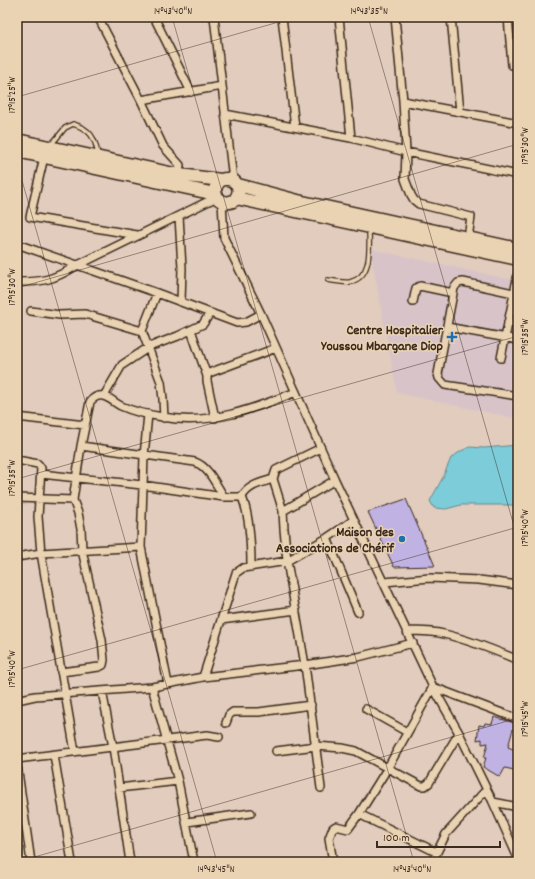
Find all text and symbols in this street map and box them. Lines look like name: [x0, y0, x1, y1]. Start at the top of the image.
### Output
text: 14°43'40"N: [154, 5, 192, 19]
text: 14°43'35"N: [350, 5, 388, 19]
text: 17°15'25"W: [6, 77, 20, 113]
text: 17°15'30"W: [519, 127, 533, 165]
text: 17°15'30"W: [6, 268, 20, 306]
text: 17°15'35"W: [519, 319, 533, 355]
place label: Centre Hospitalier Youssou Mbargane Diop: [320, 321, 444, 357]
marker: Centre Hospitalier Youssou Mbargane Diop: [446, 331, 458, 343]
text: 17°15'35"W: [6, 460, 20, 496]
text: 17°15'40"W: [519, 509, 533, 546]
place label: Maison des Associations de Chérif: [276, 523, 395, 559]
marker: Maison des Associations de Chérif: [397, 534, 407, 544]
text: 17°15'40"W: [6, 650, 20, 687]
text: 17°15'45"W: [519, 701, 533, 737]
scale bar: [377, 823, 500, 849]
text: 100 m: [383, 830, 410, 847]
text: 14°43'45"N: [197, 863, 235, 877]
text: 14°43'40"N: [393, 863, 431, 877]

